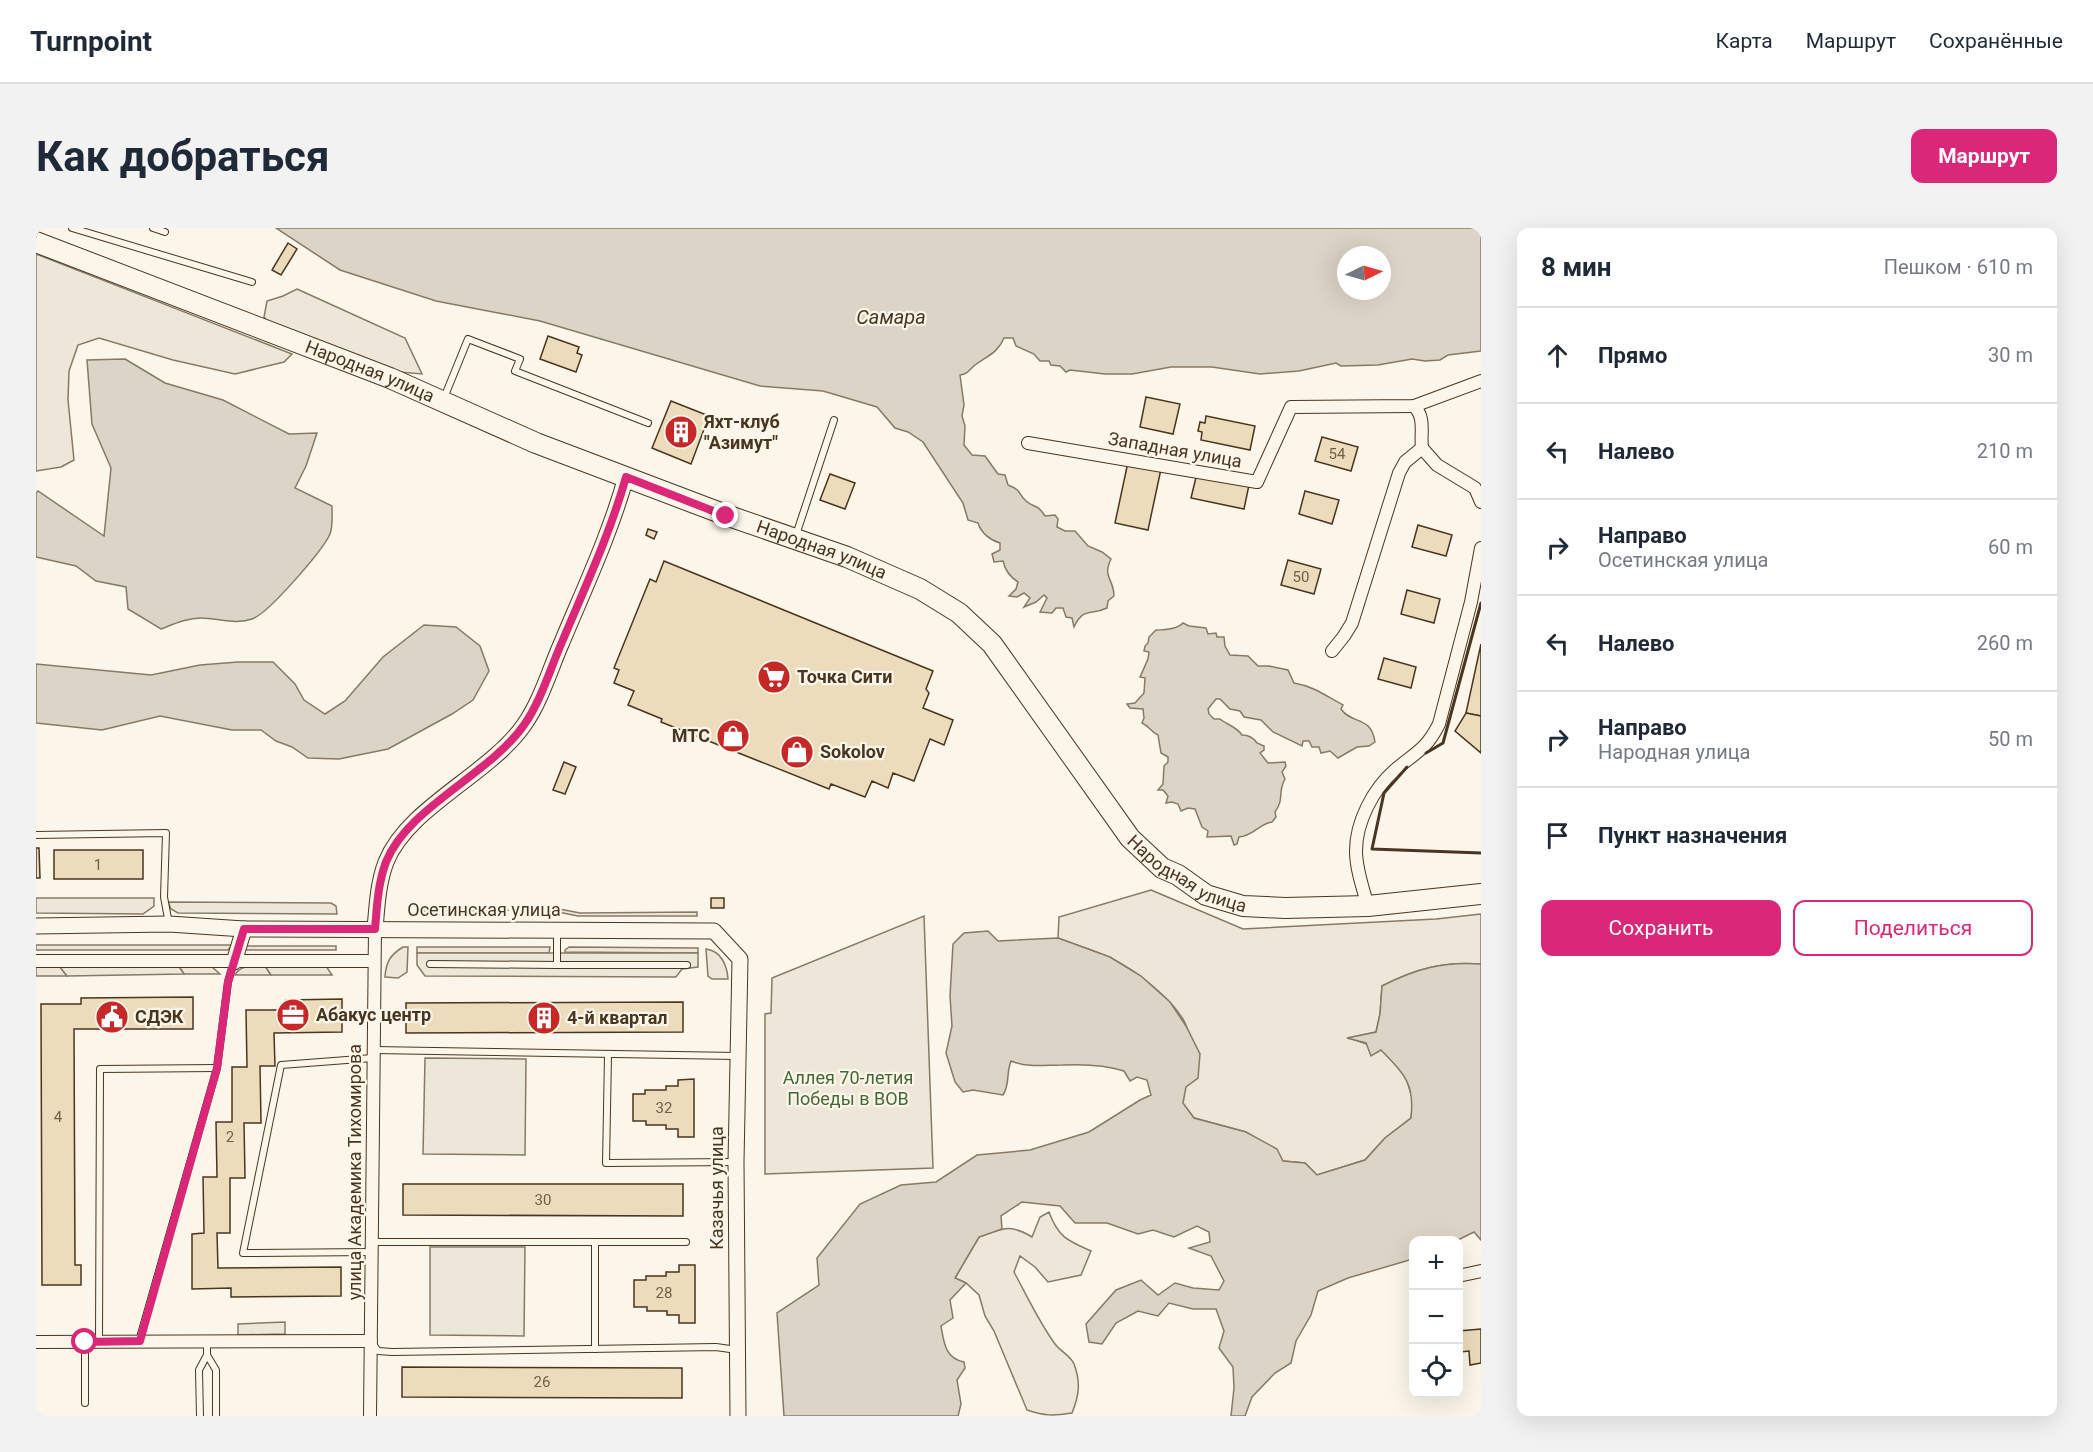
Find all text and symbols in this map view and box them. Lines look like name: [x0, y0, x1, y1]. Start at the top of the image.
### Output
text: Turnpoint: [30, 25, 152, 58]
text: Карта: [1716, 29, 1773, 53]
text: Маршрут: [1806, 29, 1896, 53]
text: Сохранённые: [1929, 29, 2063, 53]
button: Маршрут: [1911, 129, 2057, 183]
text: Как добраться: [36, 132, 330, 181]
north arrow: [1337, 246, 1391, 300]
text: 8 мин: [1541, 252, 1612, 282]
text: Пешком · 610 m: [1884, 255, 2033, 279]
water label: Самара: [856, 305, 926, 329]
street label: Народная улица: [303, 336, 438, 406]
icon: ahead: [1541, 339, 1574, 372]
text: Прямо: [1598, 343, 1667, 368]
text: 30 m: [1988, 343, 2033, 367]
place label: Яхт-клуб "Азимут": [703, 411, 780, 453]
building icon: Яхт-клуб "Азимут": [663, 414, 699, 450]
street label: Западная улица: [1107, 427, 1244, 472]
icon: left: [1541, 435, 1574, 468]
text: Налево: [1598, 439, 1675, 464]
text: 210 m: [1977, 439, 2033, 463]
house number: 54: [1329, 445, 1346, 463]
route end: [712, 502, 738, 528]
street label: Народная улица: [754, 515, 890, 583]
text: Направо: [1598, 523, 1687, 548]
icon: right: [1541, 531, 1574, 564]
text: 60 m: [1988, 535, 2033, 559]
text: Осетинская улица: [1598, 548, 1768, 572]
house number: 50: [1293, 568, 1309, 586]
icon: left: [1541, 627, 1574, 660]
text: Налево: [1598, 631, 1675, 656]
text: 260 m: [1977, 631, 2033, 655]
supermarket icon: Точка Сити: [756, 659, 792, 695]
place label: Точка Сити: [797, 666, 892, 687]
text: Направо: [1598, 715, 1687, 740]
shop icon: МТС: [715, 718, 751, 754]
icon: right: [1541, 723, 1574, 756]
place label: МТС: [672, 725, 710, 746]
text: 50 m: [1988, 727, 2033, 751]
shop icon: Sokolov: [779, 734, 815, 770]
text: Народная улица: [1598, 740, 1750, 764]
place label: Sokolov: [820, 741, 885, 762]
icon: arrive: [1541, 819, 1574, 852]
text: Пункт назначения: [1598, 823, 1787, 848]
street label: Народная улица: [1123, 830, 1249, 916]
house number: 1: [94, 856, 102, 874]
street label: Осетинская улица: [407, 899, 561, 920]
button: Сохранить: [1541, 900, 1781, 956]
button: Поделиться: [1793, 900, 2033, 956]
office icon: Абакус центр: [275, 997, 311, 1033]
public building icon: СДЭК: [94, 999, 130, 1035]
building icon: 4-й квартал: [526, 1000, 562, 1036]
place label: Абакус центр: [316, 1004, 431, 1025]
place label: СДЭК: [135, 1006, 184, 1027]
place label: 4-й квартал: [567, 1007, 668, 1028]
street label: улица Академика Тихомирова: [344, 1044, 365, 1300]
park label: Аллея 70-летия Победы в ВОВ: [783, 1067, 913, 1109]
house number: 32: [656, 1099, 672, 1117]
house number: 4: [54, 1108, 63, 1126]
street label: Казачья улица: [706, 1126, 727, 1250]
house number: 2: [226, 1128, 234, 1146]
house number: 30: [535, 1191, 551, 1209]
map controls: [1409, 1236, 1463, 1398]
button: +: [1409, 1236, 1463, 1290]
house number: 28: [656, 1284, 672, 1302]
button: −: [1409, 1290, 1463, 1344]
route start: [71, 1328, 97, 1354]
button: locate: [1409, 1344, 1463, 1398]
house number: 26: [534, 1373, 550, 1391]

